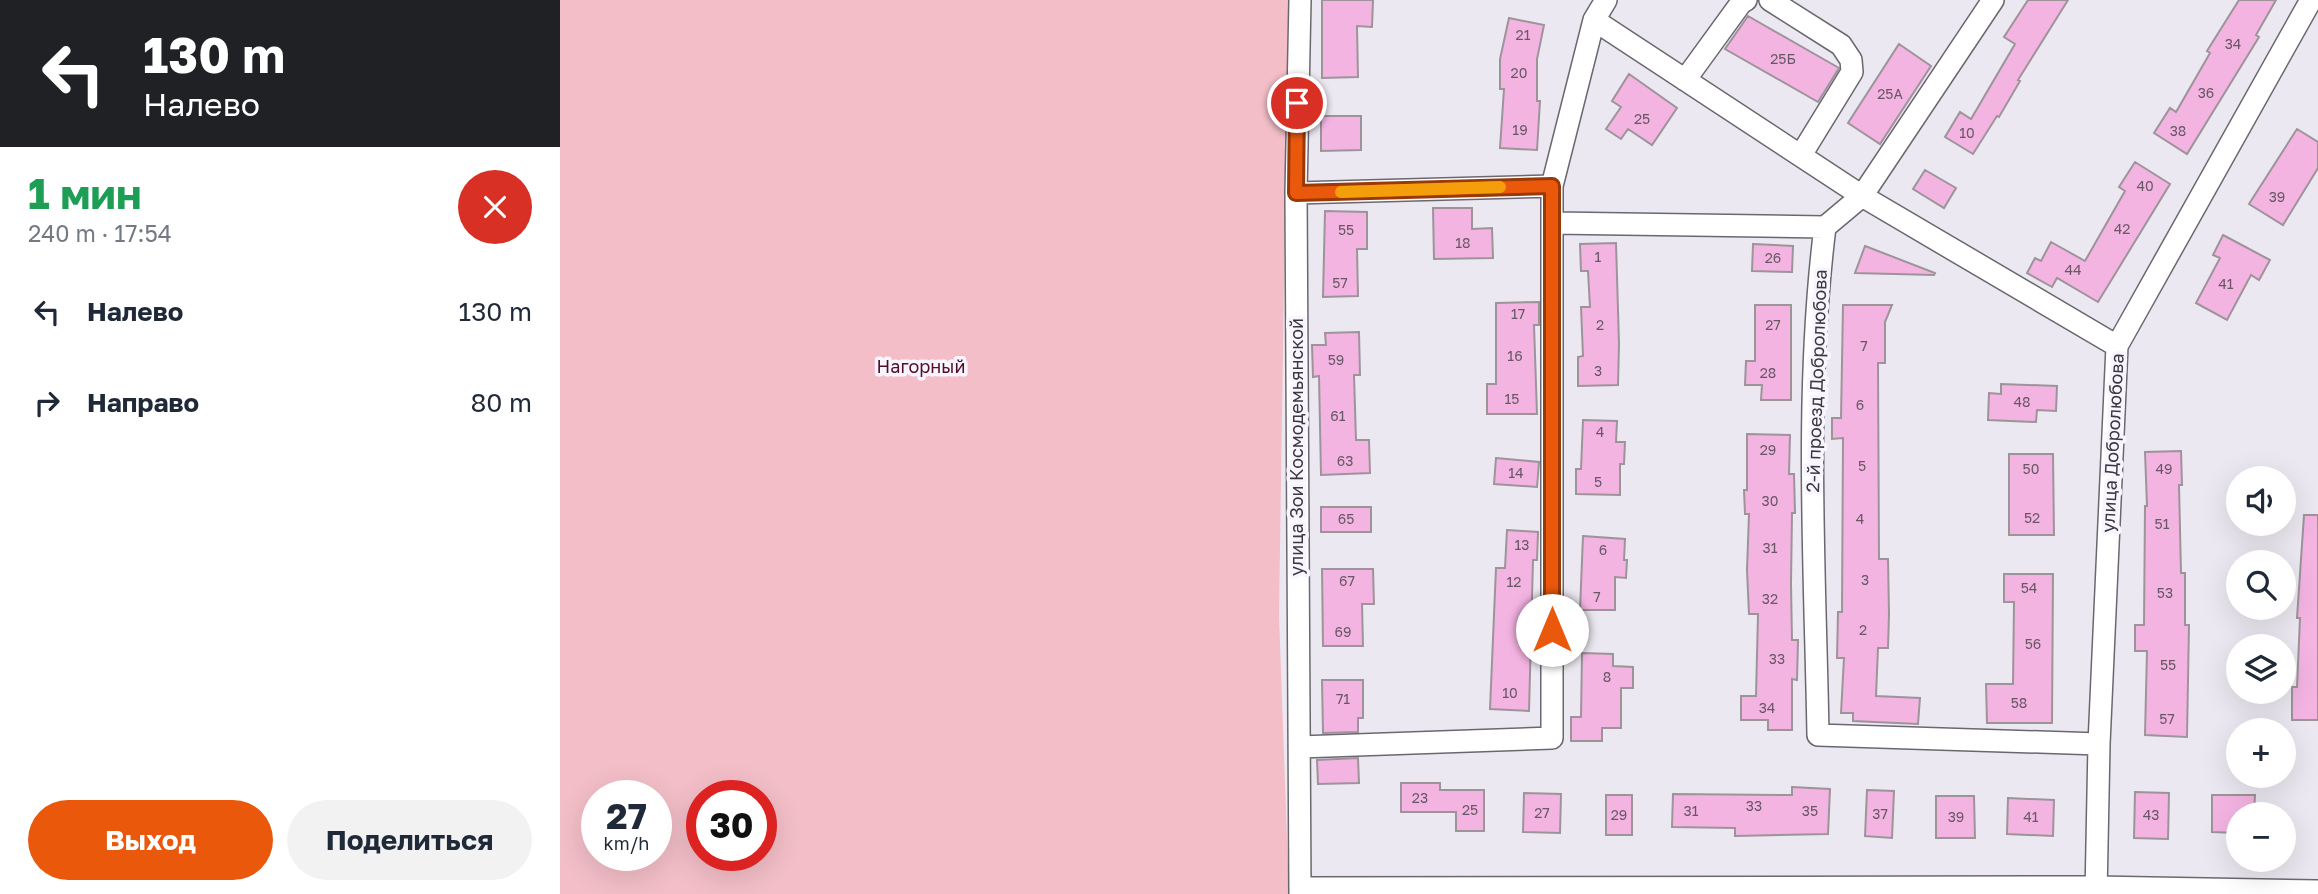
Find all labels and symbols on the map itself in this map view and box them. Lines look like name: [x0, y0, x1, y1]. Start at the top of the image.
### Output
house number: 21: [1516, 26, 1531, 43]
house number: 34: [2225, 35, 2241, 52]
house number: 25Б: [1770, 50, 1796, 67]
house number: 20: [1511, 64, 1527, 81]
pin: [1267, 73, 1327, 133]
house number: 36: [2198, 84, 2214, 101]
house number: 25А: [1877, 85, 1903, 102]
house number: 25: [1634, 110, 1650, 127]
house number: 19: [1512, 121, 1528, 138]
house number: 38: [2170, 122, 2186, 139]
house number: 10: [1959, 124, 1975, 141]
house number: 40: [2136, 177, 2154, 194]
house number: 39: [2269, 188, 2285, 205]
house number: 42: [2114, 220, 2130, 237]
house number: 55: [1338, 221, 1354, 238]
house number: 18: [1455, 234, 1471, 251]
house number: 1: [1595, 248, 1602, 265]
house number: 26: [1765, 249, 1781, 266]
house number: 44: [2064, 261, 2082, 278]
street label: 2-й проезд Добролюбова: [1801, 269, 1831, 493]
house number: 57: [1332, 274, 1348, 291]
house number: 41: [2218, 275, 2234, 292]
house number: 17: [1511, 305, 1525, 322]
house number: 2: [1596, 316, 1604, 333]
house number: 27: [1765, 316, 1781, 333]
street label: улица Зои Космодемьянской: [1285, 318, 1307, 576]
house number: 7: [1860, 337, 1868, 354]
house number: 16: [1507, 347, 1523, 364]
house number: 59: [1328, 351, 1344, 368]
street label: улица Добролюбова: [2096, 353, 2128, 533]
park label: Нагорный: [877, 355, 965, 377]
house number: 3: [1594, 362, 1602, 379]
house number: 28: [1760, 364, 1776, 381]
house number: 15: [1505, 390, 1519, 407]
house number: 48: [2013, 393, 2031, 410]
house number: 6: [1856, 396, 1864, 413]
house number: 61: [1330, 407, 1346, 424]
house number: 4: [1596, 423, 1604, 440]
house number: 29: [1760, 441, 1776, 458]
house number: 63: [1337, 452, 1353, 469]
house number: 5: [1858, 457, 1866, 474]
house number: 50: [2023, 460, 2039, 477]
house number: 49: [2155, 460, 2173, 477]
house number: 14: [1508, 464, 1524, 481]
house number: 5: [1594, 473, 1602, 490]
house number: 30: [1762, 492, 1778, 509]
house number: 52: [2024, 509, 2040, 526]
house number: 65: [1338, 510, 1354, 527]
house number: 4: [1856, 510, 1864, 527]
house number: 51: [2155, 515, 2170, 532]
house number: 13: [1515, 536, 1529, 553]
house number: 31: [1763, 539, 1778, 556]
house number: 6: [1599, 541, 1607, 558]
house number: 3: [1861, 571, 1869, 588]
house number: 67: [1339, 572, 1355, 589]
house number: 12: [1507, 573, 1521, 590]
house number: 54: [2021, 579, 2037, 596]
house number: 53: [2157, 584, 2173, 601]
house number: 7: [1593, 588, 1601, 605]
house number: 32: [1762, 590, 1778, 607]
position arrow: [1515, 593, 1589, 667]
house number: 2: [1859, 621, 1867, 638]
house number: 69: [1335, 623, 1351, 640]
house number: 56: [2025, 635, 2041, 652]
house number: 33: [1769, 650, 1785, 667]
house number: 55: [2160, 656, 2176, 673]
house number: 8: [1603, 668, 1611, 685]
house number: 10: [1502, 684, 1518, 701]
house number: 71: [1336, 690, 1350, 707]
house number: 58: [2011, 694, 2027, 711]
house number: 34: [1759, 699, 1775, 716]
house number: 57: [2159, 710, 2175, 727]
speed limit sign: 30: [686, 780, 777, 871]
house number: 23: [1412, 789, 1428, 806]
house number: 33: [1746, 797, 1762, 814]
house number: 25: [1462, 801, 1478, 818]
house number: 31: [1684, 802, 1699, 819]
house number: 35: [1802, 802, 1818, 819]
house number: 27: [1534, 804, 1550, 821]
house number: 37: [1872, 805, 1888, 822]
house number: 29: [1611, 806, 1627, 823]
house number: 43: [2143, 806, 2159, 823]
house number: 39: [1948, 808, 1964, 825]
house number: 41: [2023, 808, 2039, 825]

